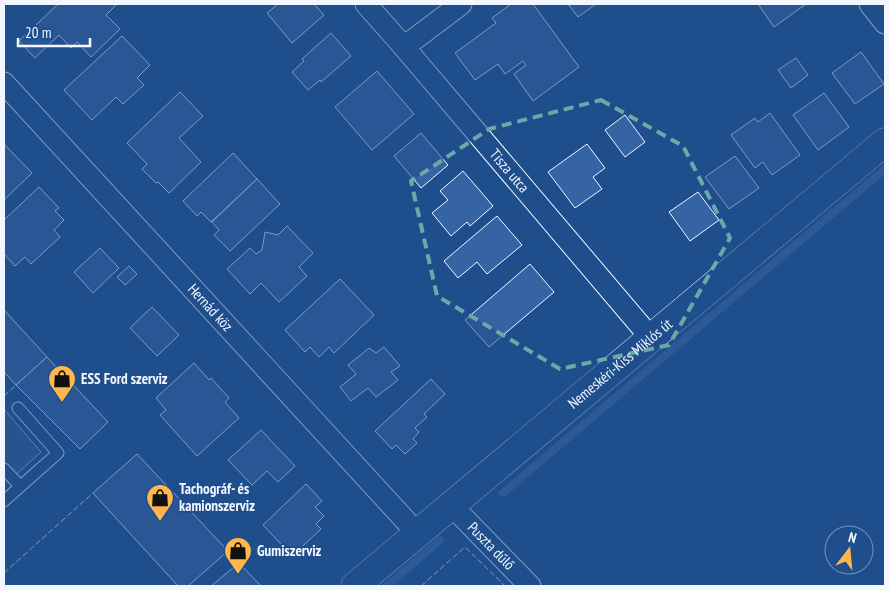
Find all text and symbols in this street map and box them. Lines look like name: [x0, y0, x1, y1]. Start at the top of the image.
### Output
scale bar: [18, 15, 90, 47]
text: 20 m: [25, 23, 51, 42]
street label: Tisza utca: [486, 145, 534, 196]
street label: Hernád köz: [184, 280, 237, 335]
street label: Nemeskéri-Kiss Miklós út: [564, 314, 676, 413]
shop icon: ESS Ford szerviz: [47, 364, 77, 403]
place label: ESS Ford szerviz: [81, 369, 168, 388]
place label: Tachográf- és kamionszerviz: [179, 479, 255, 515]
shop icon: Tachográf- és kamionszerviz: [145, 483, 175, 522]
street label: Puszta dűlő: [464, 518, 519, 574]
north arrow: [824, 525, 874, 575]
text: N: [846, 528, 859, 547]
shop icon: Gumiszerviz: [223, 536, 253, 575]
place label: Gumiszerviz: [257, 541, 322, 560]

